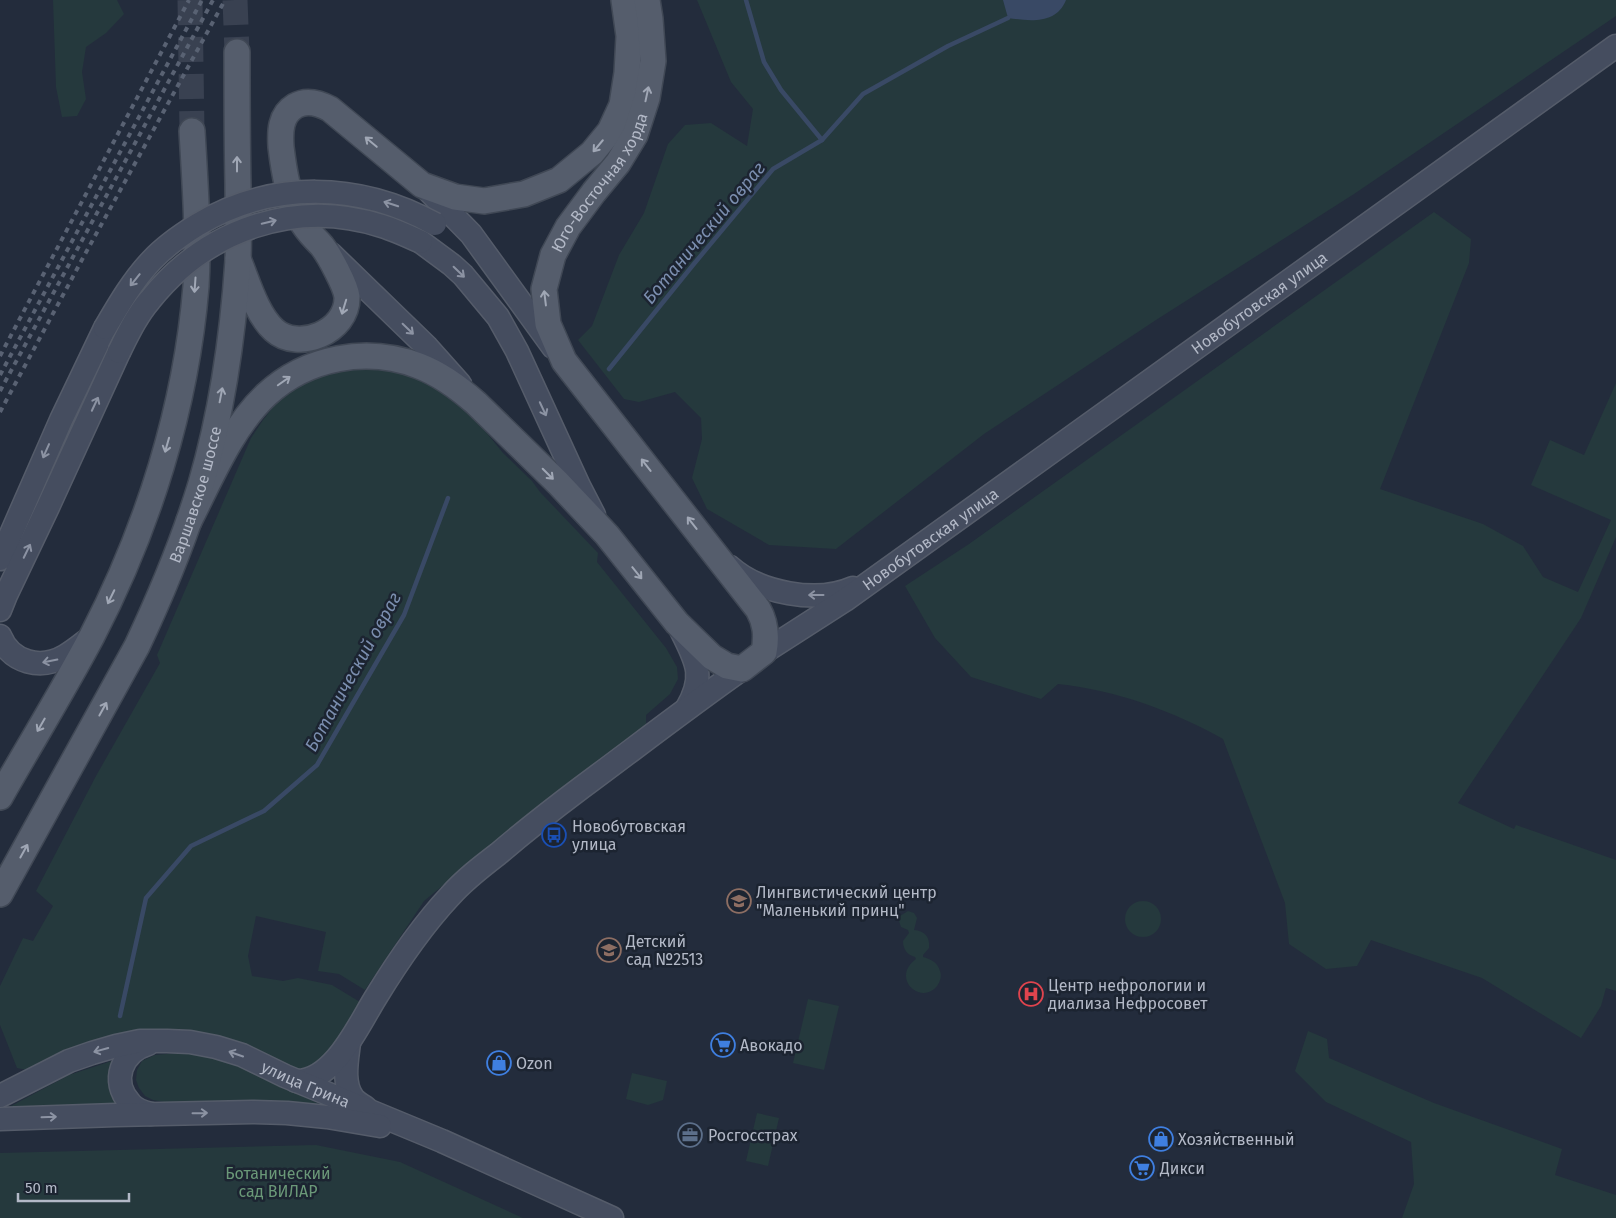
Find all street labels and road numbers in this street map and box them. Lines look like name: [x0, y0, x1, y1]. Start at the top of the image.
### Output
street label: Юго-Восточная хорда: [547, 111, 652, 256]
street label: Новобутовская улица: [1188, 248, 1331, 358]
street label: Варшавское шоссе: [165, 424, 225, 566]
street label: Новобутовская улица: [859, 484, 1002, 595]
street label: улица Грина: [258, 1057, 353, 1112]

